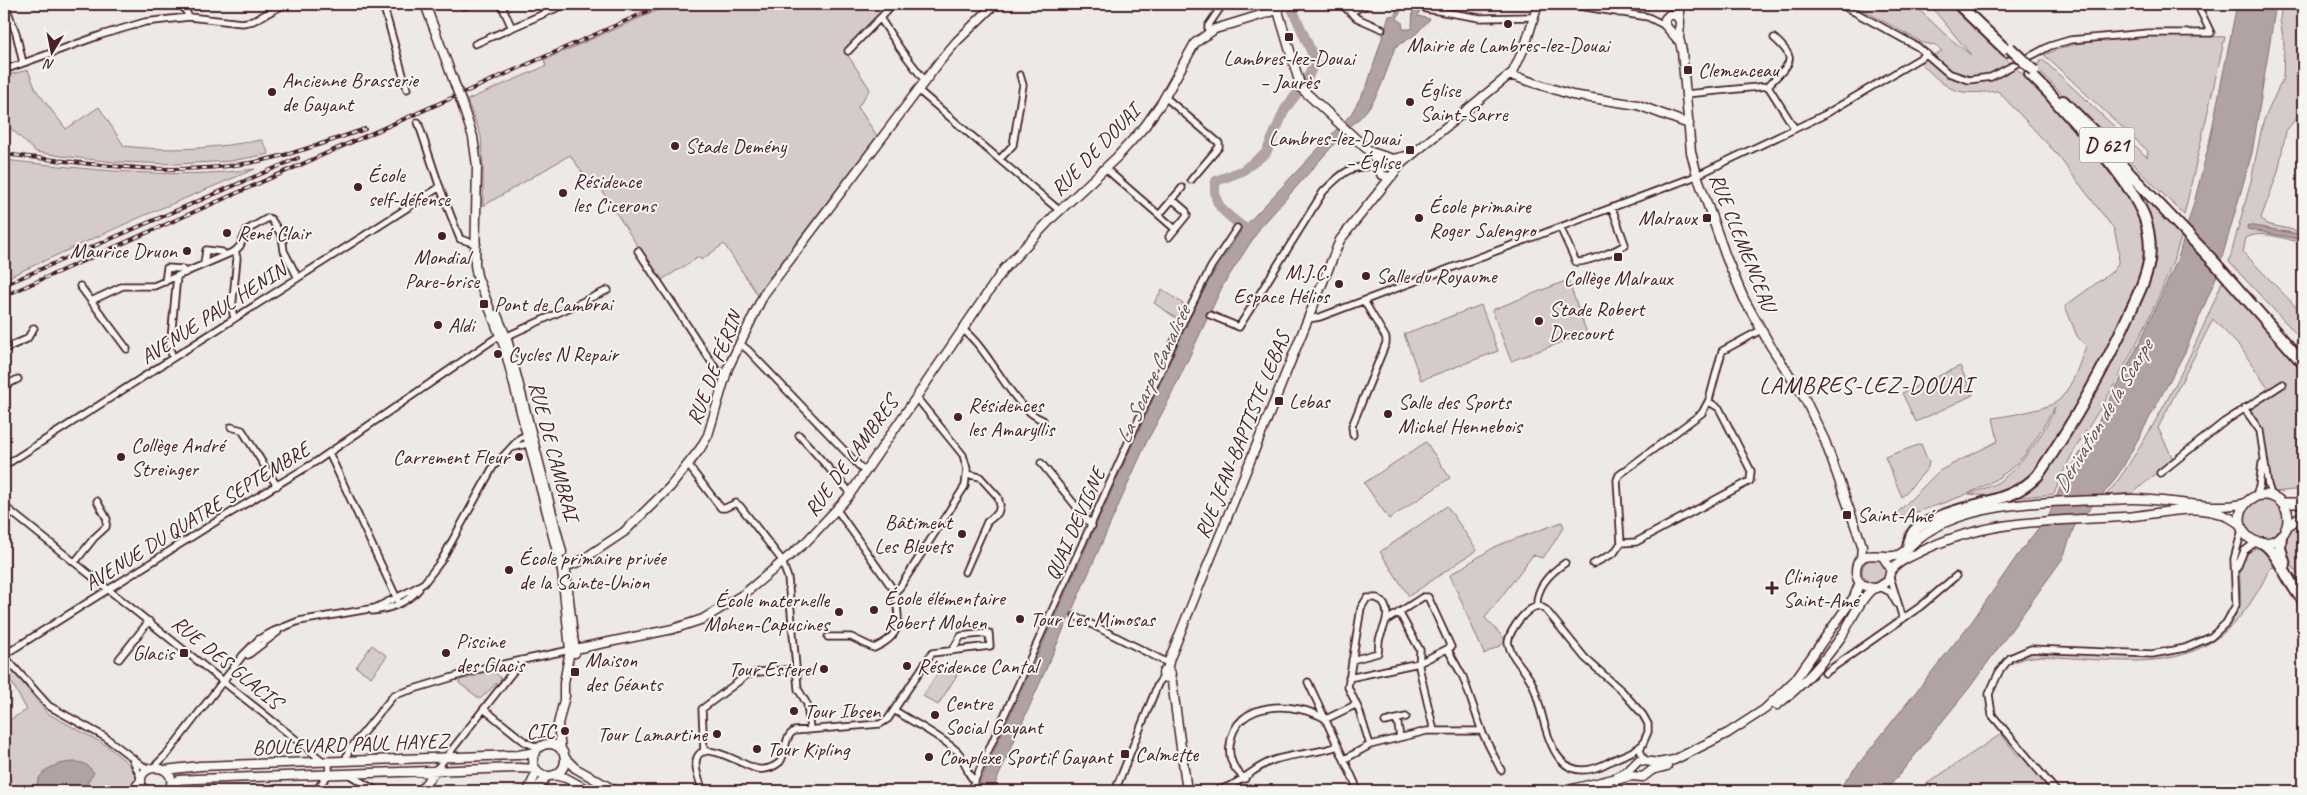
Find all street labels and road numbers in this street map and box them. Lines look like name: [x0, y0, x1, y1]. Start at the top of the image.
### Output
street label: RUE DE DOUAI: [1045, 96, 1148, 201]
road number: D 621: [2080, 128, 2134, 162]
street label: RUE CLEMENCEAU: [1704, 170, 1784, 318]
street label: AVENUE PAUL HENIN: [135, 254, 293, 370]
street label: RUE DE FÉRIN: [681, 305, 749, 428]
street label: RUE JEAN-BAPTISTE LEBAS: [1189, 325, 1296, 542]
street label: RUE DE CAMBRAI: [523, 379, 586, 527]
street label: RUE DE LAMBRES: [799, 388, 906, 521]
street label: AVENUE DU QUATRE SEPTEMBRE: [79, 435, 317, 596]
street label: QUAI DEVIGNE: [1039, 462, 1112, 584]
street label: RUE DES GLACIS: [167, 610, 290, 717]
street label: BOULEVARD PAUL HAYEZ: [252, 727, 451, 760]

